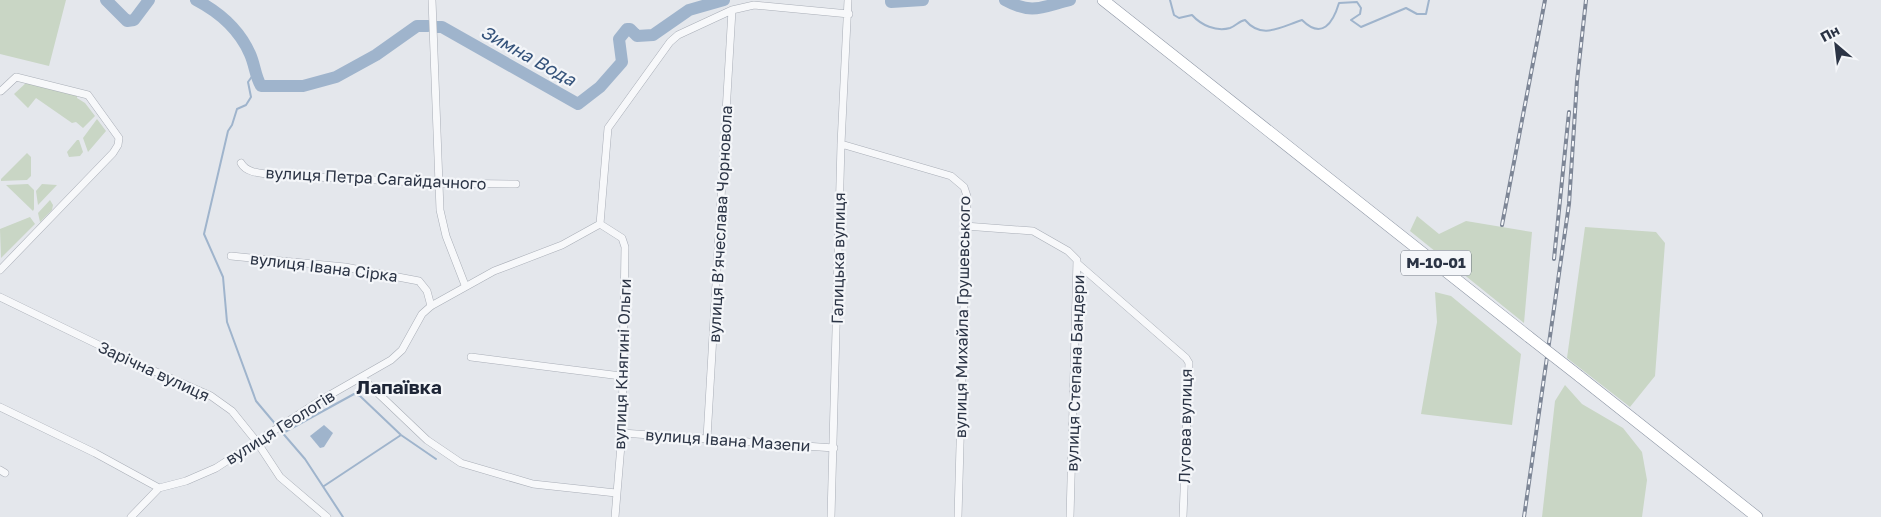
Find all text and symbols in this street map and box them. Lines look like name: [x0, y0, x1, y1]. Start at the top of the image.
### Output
water label: Зимна Вода: [477, 20, 580, 91]
north arrow: [1811, 20, 1861, 70]
text: Пн: [1817, 21, 1842, 45]
street label: вулиця Вʼячеслава Чорновола: [704, 105, 736, 343]
street label: вулиця Петра Сагайдачного: [265, 162, 487, 194]
street label: Галицька вулиця: [827, 192, 849, 324]
street label: вулиця Михайла Грушевського: [950, 196, 974, 438]
street label: вулиця Івана Сірка: [249, 248, 399, 286]
road number: М-10-01: [1401, 250, 1471, 276]
street label: вулиця Степана Бандери: [1062, 274, 1088, 472]
street label: вулиця Княгині Ольги: [609, 278, 635, 450]
street label: Зарічна вулиця: [95, 336, 213, 406]
street label: Лугова вулиця: [1174, 368, 1196, 484]
district label: Лапаївка: [356, 375, 442, 398]
street label: вулиця Геологів: [222, 385, 338, 469]
street label: вулиця Івана Мазепи: [645, 424, 811, 456]

